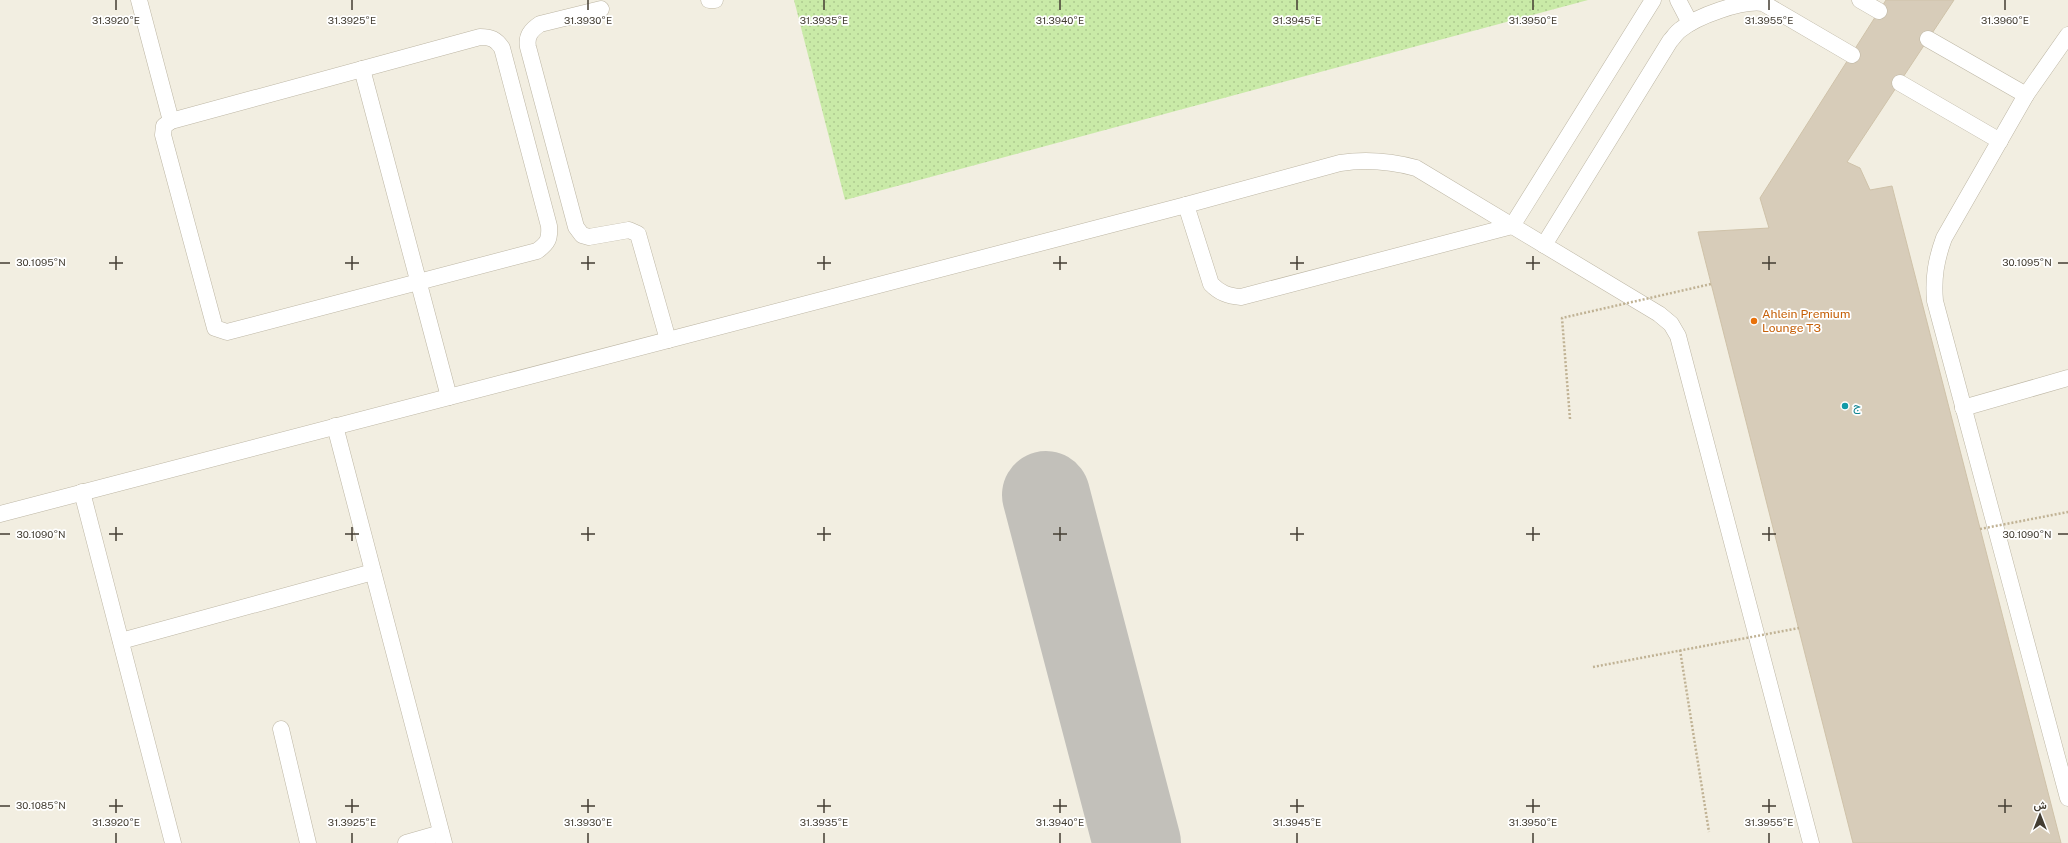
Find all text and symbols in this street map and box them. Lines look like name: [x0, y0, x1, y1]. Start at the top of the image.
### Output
text: 31.3920°E: [92, 14, 140, 26]
text: 31.3925°E: [328, 14, 376, 26]
text: 31.3930°E: [564, 14, 612, 26]
text: 31.3935°E: [800, 14, 848, 26]
text: 31.3940°E: [1036, 14, 1084, 26]
text: 31.3945°E: [1273, 14, 1321, 26]
text: 31.3950°E: [1509, 14, 1557, 26]
text: 31.3955°E: [1745, 14, 1793, 26]
text: 31.3960°E: [1981, 14, 2029, 26]
text: 30.1095°N: [16, 256, 66, 268]
text: 30.1095°N: [2002, 256, 2052, 268]
place label: Ahlein Premium Lounge T3: [1762, 307, 1850, 335]
marker: Ahlein Premium Lounge T3: [1749, 316, 1759, 326]
place label: ج: [1853, 399, 1861, 415]
marker: ج: [1840, 401, 1850, 411]
text: 30.1090°N: [16, 528, 66, 540]
text: 30.1090°N: [2002, 528, 2052, 540]
north arrow: [2020, 795, 2060, 835]
text: 30.1085°N: [16, 799, 66, 811]
text: ش: [2033, 799, 2047, 812]
text: 31.3920°E: [92, 816, 140, 828]
text: 31.3925°E: [328, 816, 376, 828]
text: 31.3930°E: [564, 816, 612, 828]
text: 31.3935°E: [800, 816, 848, 828]
text: 31.3940°E: [1036, 816, 1084, 828]
text: 31.3945°E: [1273, 816, 1321, 828]
text: 31.3950°E: [1509, 816, 1557, 828]
text: 31.3955°E: [1745, 816, 1793, 828]

